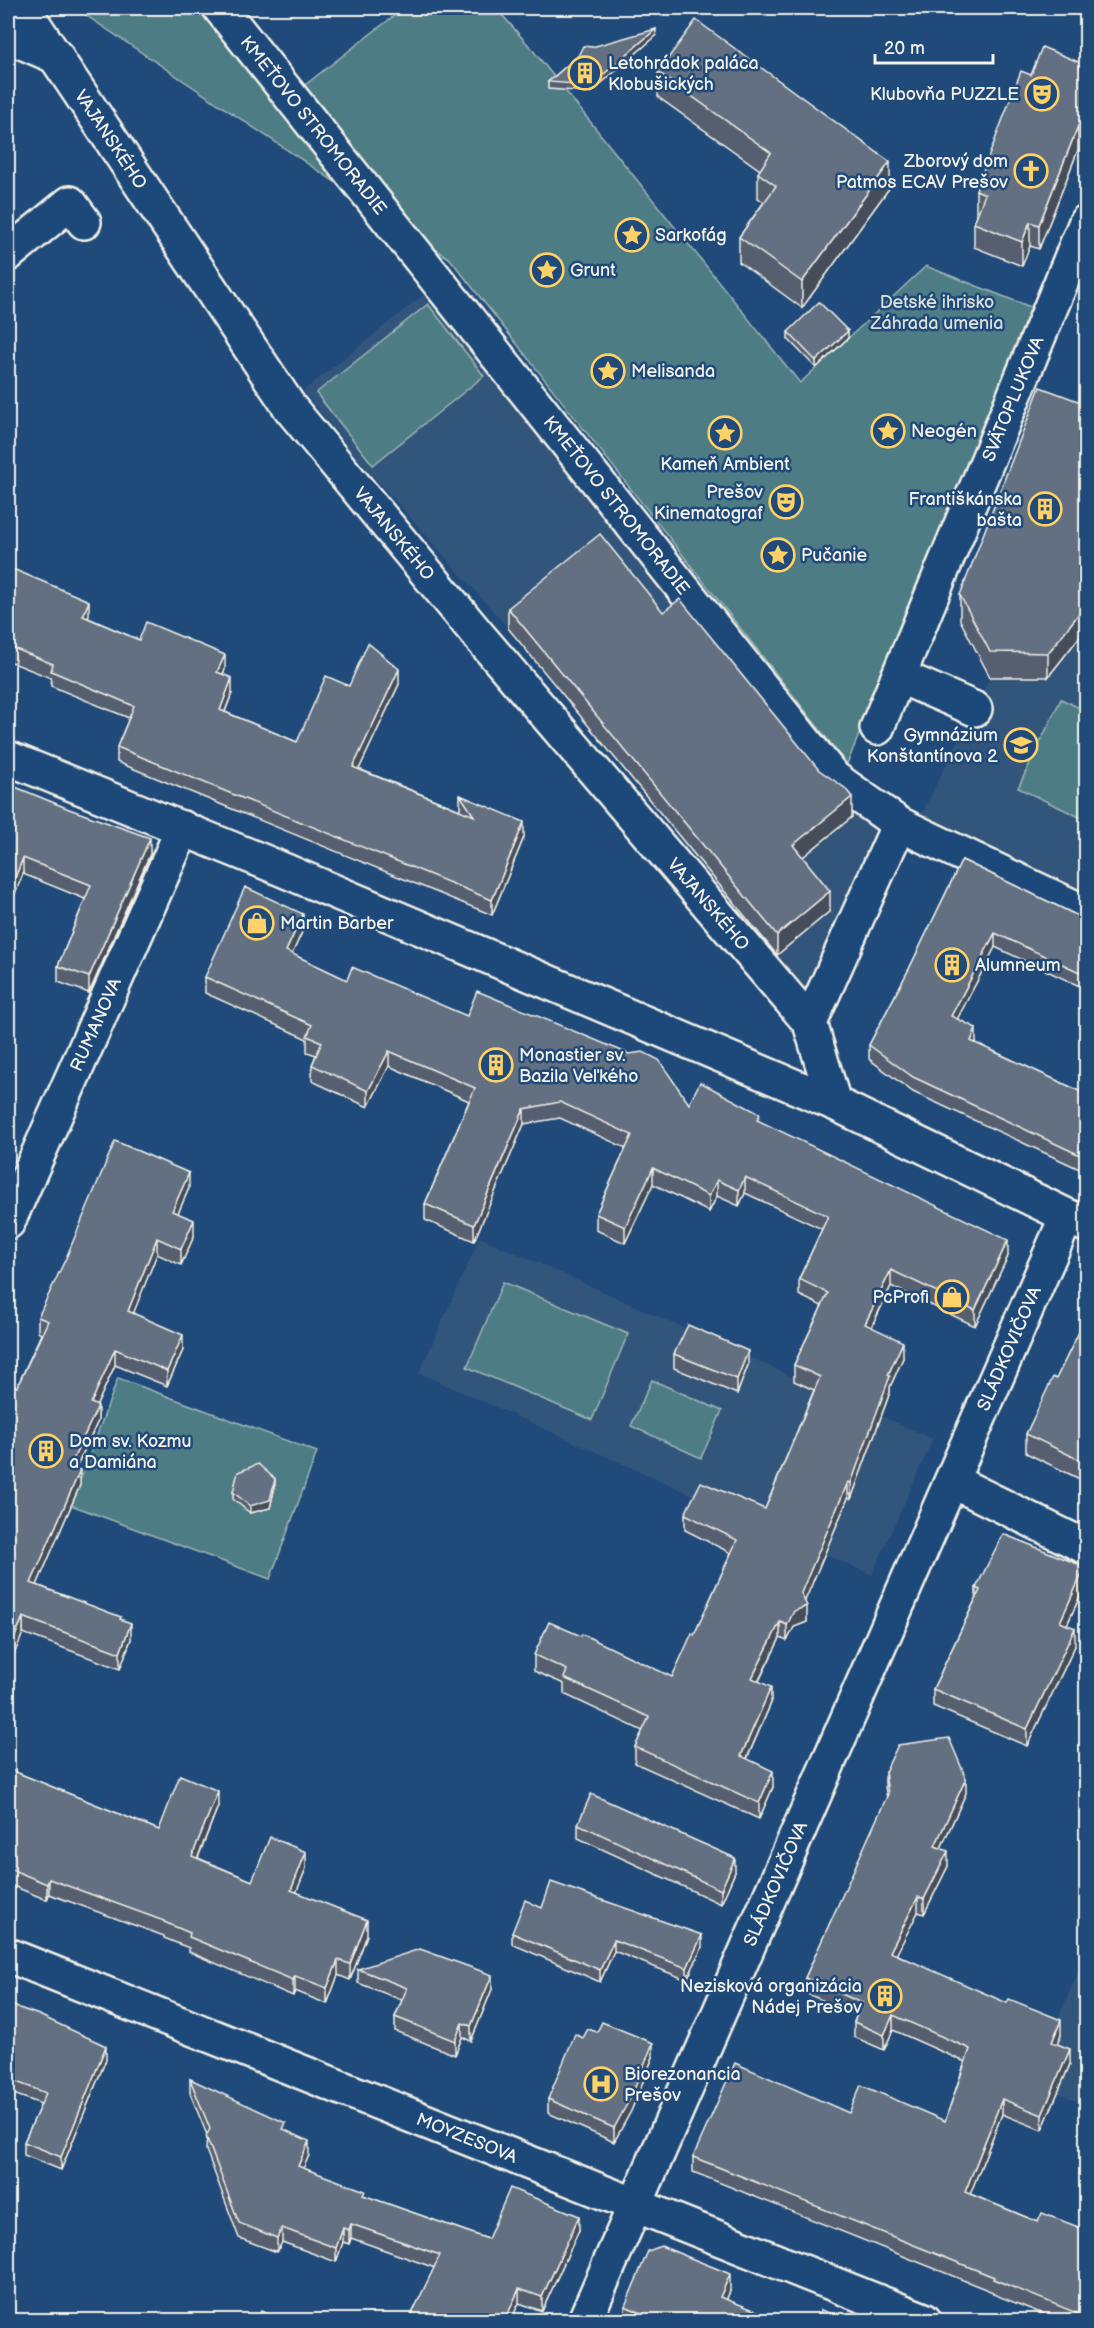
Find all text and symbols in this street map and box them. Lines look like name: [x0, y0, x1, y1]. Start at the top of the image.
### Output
scale bar: [875, 27, 994, 65]
street label: KMEŤOVO STROMORADIE: [236, 32, 391, 219]
text: 20 m: [884, 38, 925, 59]
place label: Letohrádok paláca Klobušických: [608, 53, 759, 95]
building icon: Letohrádok paláca Klobušických: [567, 55, 603, 91]
theatre icon: Klubovňa PUZZLE: [1024, 76, 1060, 112]
place label: Klubovňa PUZZLE: [870, 84, 1019, 105]
street label: VAJANSKÉHO: [70, 86, 151, 193]
place label: Zborový dom Patmos ECAV Prešov: [836, 151, 1008, 193]
church icon: Zborový dom Patmos ECAV Prešov: [1013, 153, 1049, 189]
place icon: Sarkofág: [614, 217, 650, 253]
place label: Sarkofág: [655, 225, 727, 246]
place icon: Grunt: [529, 252, 565, 288]
place label: Grunt: [570, 260, 616, 281]
park label: Detské ihrisko Záhrada umenia: [869, 292, 1004, 334]
street label: SVÄTOPLUKOVA: [978, 334, 1049, 465]
place icon: Melisanda: [590, 353, 626, 389]
place label: Melisanda: [631, 361, 715, 382]
street label: KMEŤOVO STROMORADIE: [539, 412, 694, 599]
place icon: Neogén: [870, 413, 906, 449]
place icon: Kameň Ambient: [707, 415, 743, 451]
place label: Neogén: [911, 421, 977, 442]
place label: Kameň Ambient: [660, 454, 790, 475]
place label: Prešov Kinematograf: [654, 482, 763, 524]
street label: VAJANSKÉHO: [349, 483, 438, 585]
theatre icon: Prešov Kinematograf: [768, 484, 804, 520]
place label: Františkánska bašta: [909, 489, 1022, 531]
building icon: Františkánska bašta: [1027, 491, 1063, 527]
place icon: Pučanie: [760, 537, 796, 573]
place label: Pučanie: [801, 545, 868, 566]
place label: Gymnázium Konštantínova 2: [867, 725, 998, 767]
school or university icon: Gymnázium Konštantínova 2: [1003, 727, 1039, 763]
street label: VAJANSKÉHO: [663, 854, 753, 955]
shop icon: Martin Barber: [239, 905, 275, 941]
place label: Martin Barber: [280, 913, 394, 934]
building icon: Alumneum: [934, 947, 970, 983]
place label: Alumneum: [975, 955, 1061, 976]
street label: RUMANOVA: [66, 975, 126, 1075]
place label: Monastier sv. Bazila Veľkého: [519, 1045, 639, 1087]
building icon: Monastier sv. Bazila Veľkého: [478, 1047, 514, 1083]
shop icon: PcProfi: [934, 1279, 970, 1315]
street label: SLÁDKOVIČOVA: [973, 1283, 1046, 1414]
place label: PcProfi: [872, 1287, 929, 1308]
place label: Dom sv. Kozmu a Damiána: [69, 1431, 191, 1473]
building icon: Dom sv. Kozmu a Damiána: [28, 1433, 64, 1469]
street label: SLÁDKOVIČOVA: [740, 1818, 812, 1950]
place label: Nezisková organizácia Nádej Prešov: [680, 1976, 862, 2018]
building icon: Nezisková organizácia Nádej Prešov: [867, 1978, 903, 2014]
place label: Biorezonancia Prešov: [624, 2064, 741, 2106]
hospital icon: Biorezonancia Prešov: [583, 2066, 619, 2102]
street label: MOYZESOVA: [413, 2109, 520, 2168]

